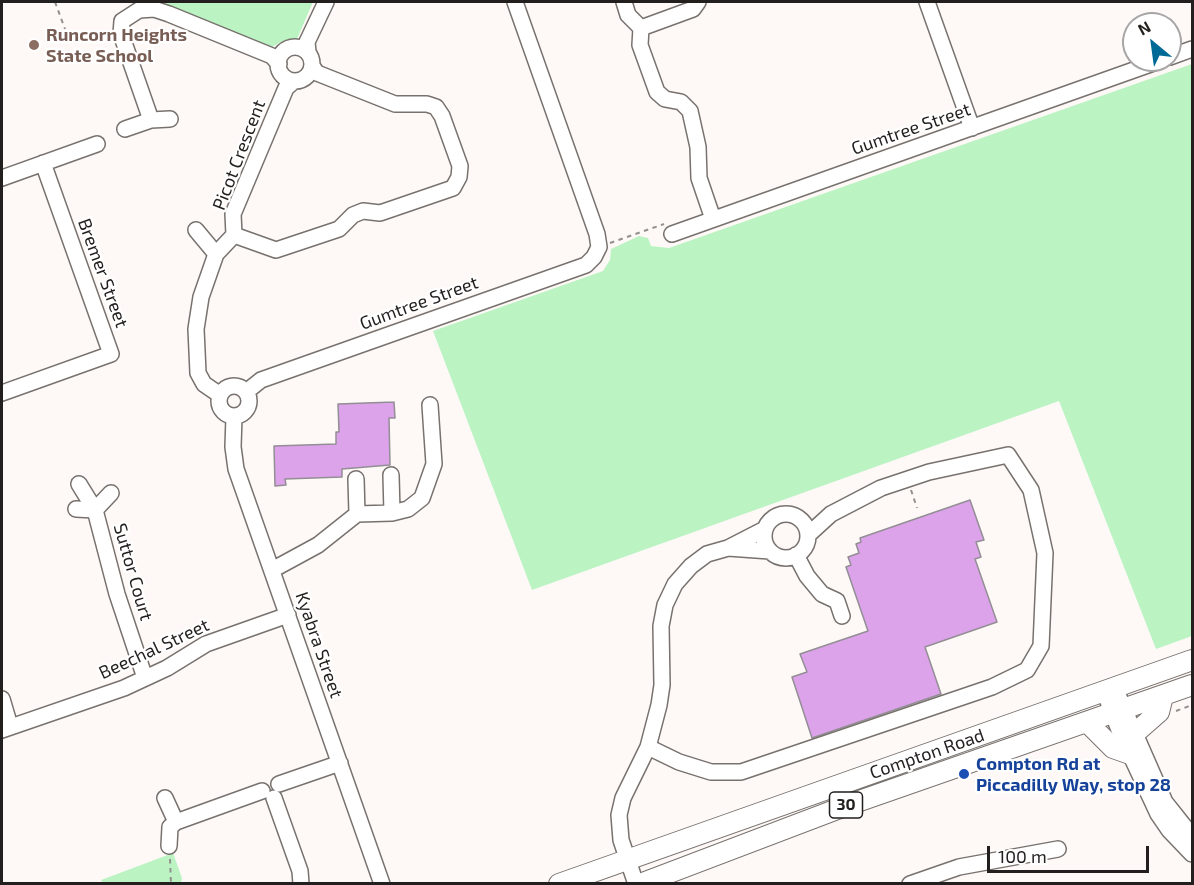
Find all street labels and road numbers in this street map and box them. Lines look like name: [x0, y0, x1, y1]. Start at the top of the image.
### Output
street label: Picot Crescent: [208, 97, 270, 213]
street label: Gumtree Street: [849, 99, 973, 159]
street label: Bremer Street: [73, 216, 133, 330]
street label: Gumtree Street: [357, 272, 481, 334]
street label: Suttor Court: [109, 521, 157, 623]
street label: Kyabra Street: [291, 589, 347, 701]
street label: Beechal Street: [96, 614, 212, 684]
street label: Compton Road: [867, 724, 987, 784]
road number: 30: [830, 792, 862, 818]

